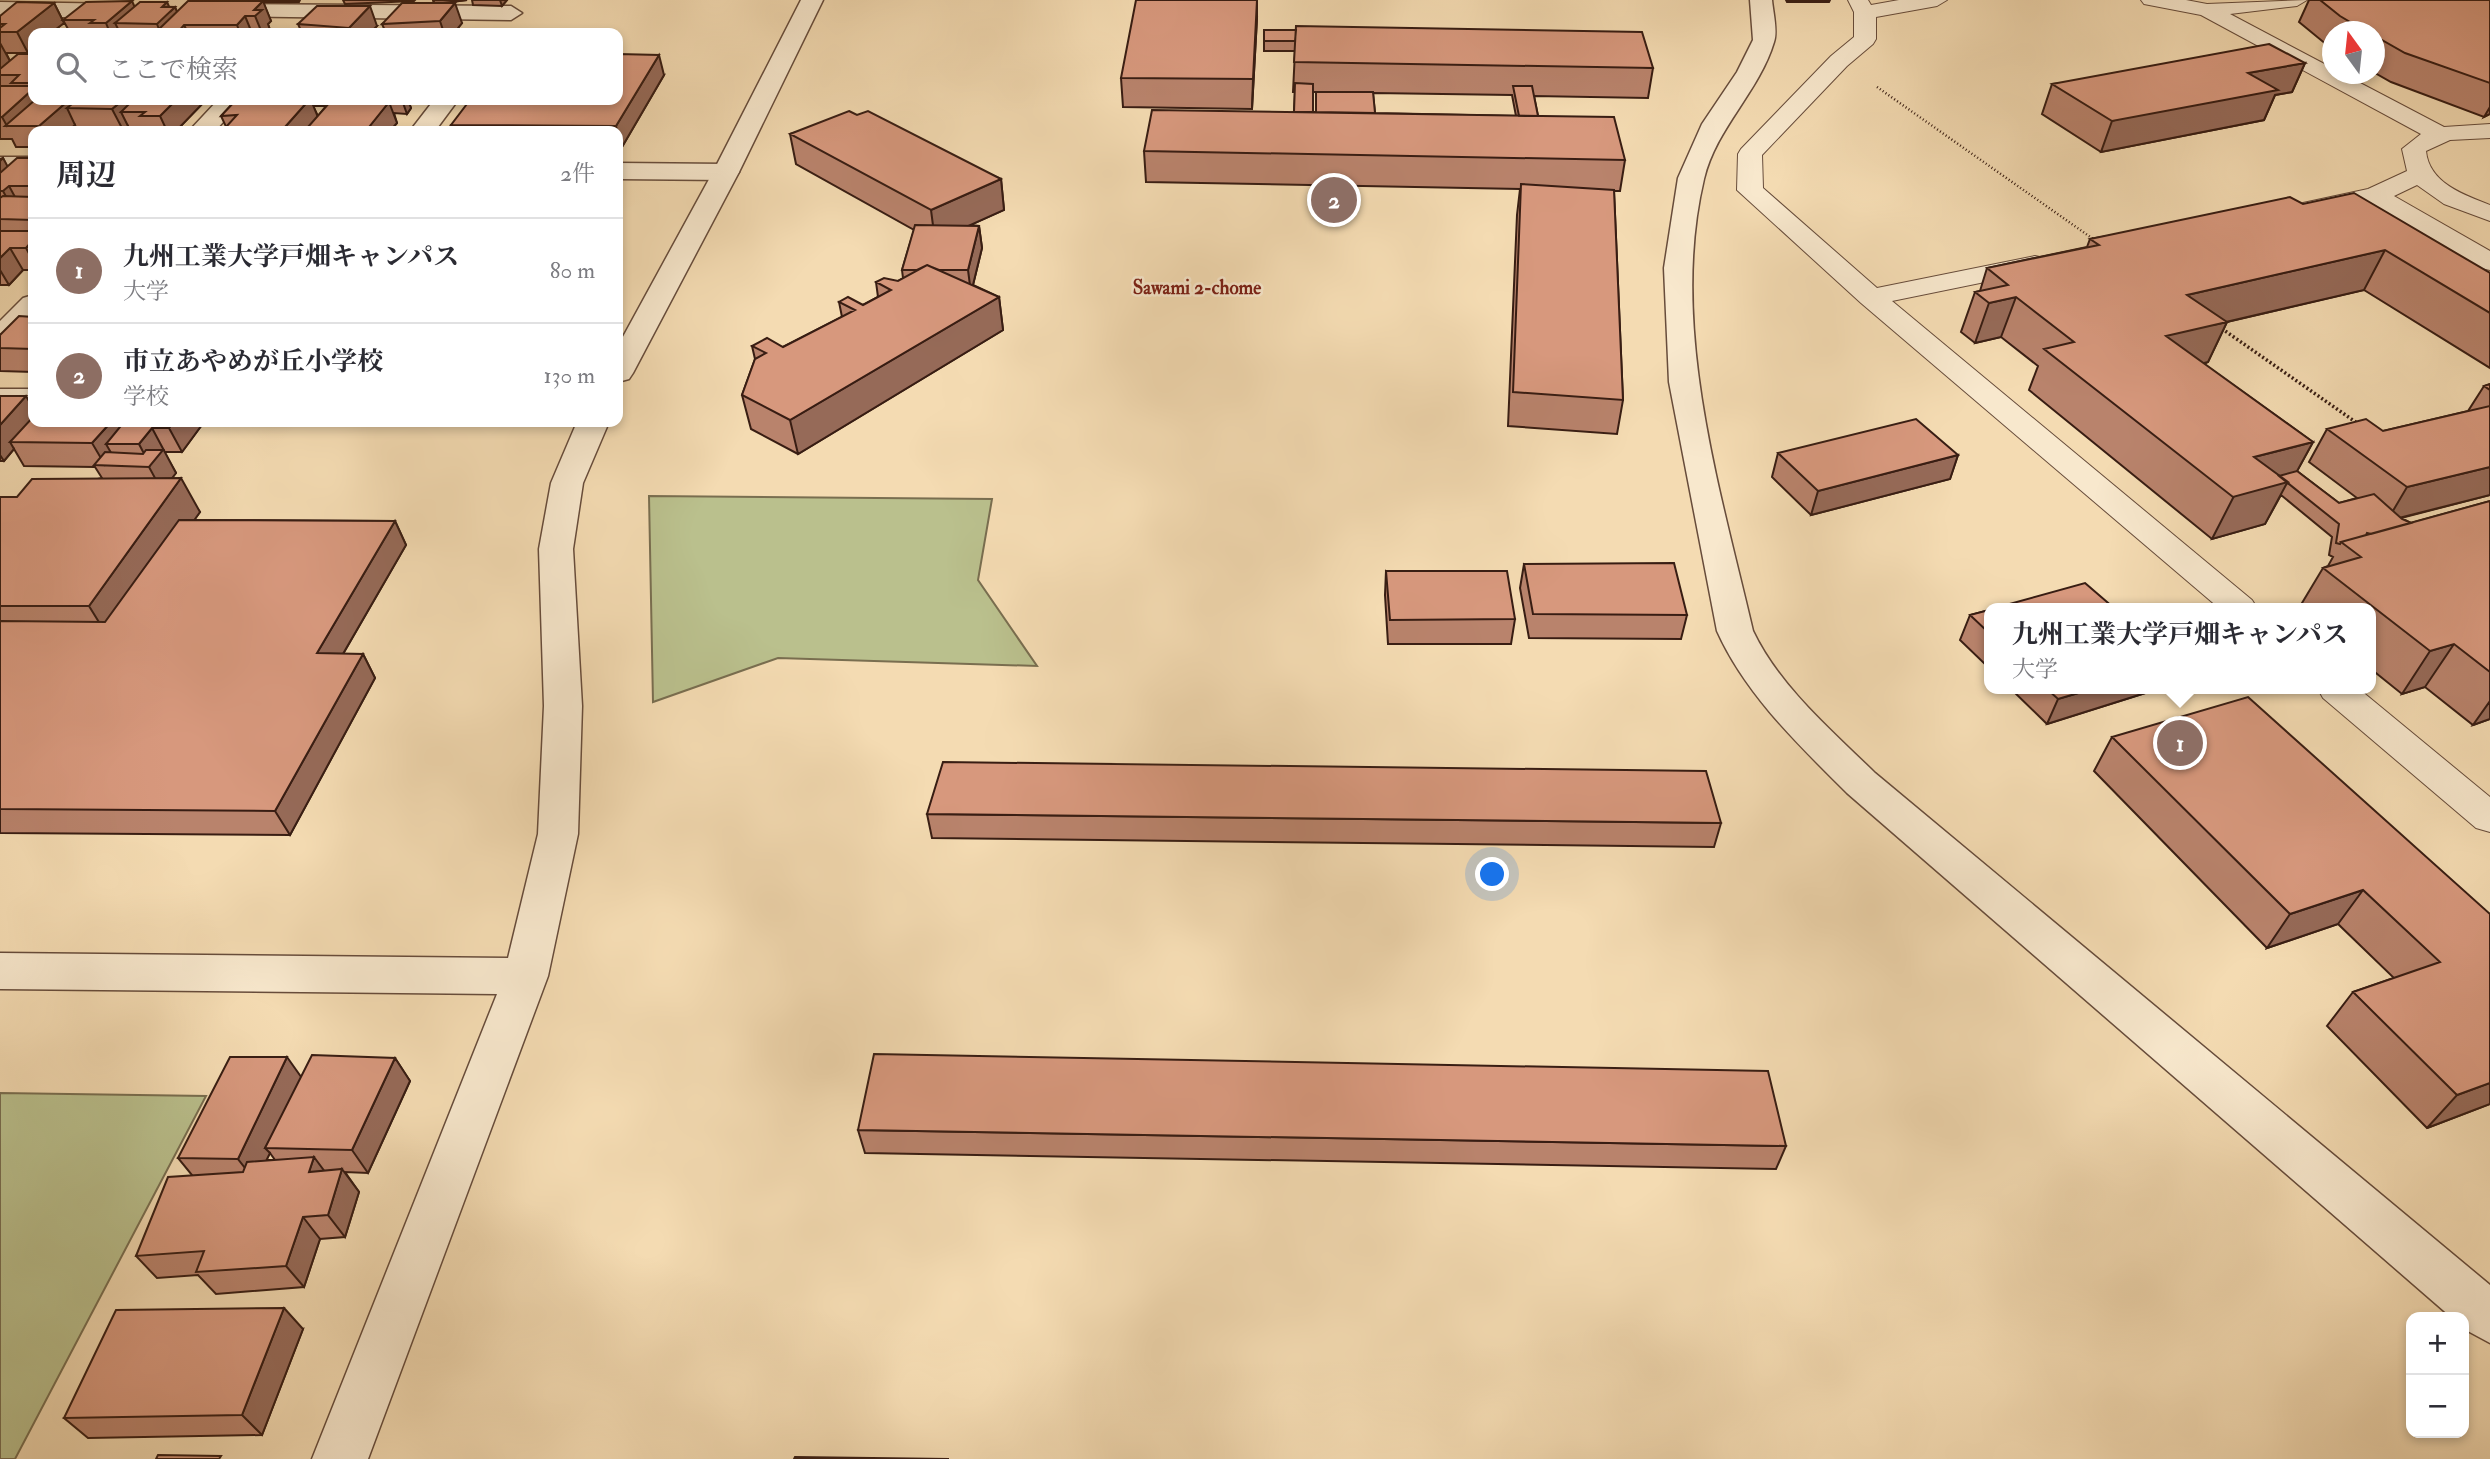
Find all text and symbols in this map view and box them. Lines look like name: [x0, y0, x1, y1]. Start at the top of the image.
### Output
north arrow: [2322, 21, 2385, 84]
search box: [28, 28, 623, 105]
icon: search: [52, 48, 90, 86]
text: ここで検索: [108, 54, 238, 86]
text: 周辺: [56, 157, 116, 194]
text: 2件: [560, 159, 595, 188]
pin: 2: [1311, 174, 1357, 226]
text: 九州工業大学戸畑キャンパス: [123, 241, 459, 273]
text: 1: [75, 256, 83, 285]
text: 80 m: [550, 256, 595, 285]
district label: Sawami 2-chome: [1133, 276, 1261, 300]
text: 大学: [123, 277, 169, 306]
text: 市立あやめが丘小学校: [123, 346, 383, 378]
text: 2: [73, 361, 85, 390]
text: 130 m: [543, 361, 595, 390]
text: 学校: [123, 382, 169, 411]
popup: [1984, 603, 2376, 694]
text: 九州工業大学戸畑キャンパス: [2012, 619, 2348, 651]
text: 大学: [2012, 655, 2058, 684]
pin: 1: [2157, 717, 2203, 769]
your location: [1475, 857, 1509, 891]
map controls: [2406, 1312, 2469, 1438]
button: +: [2406, 1312, 2469, 1375]
button: −: [2406, 1375, 2469, 1438]

